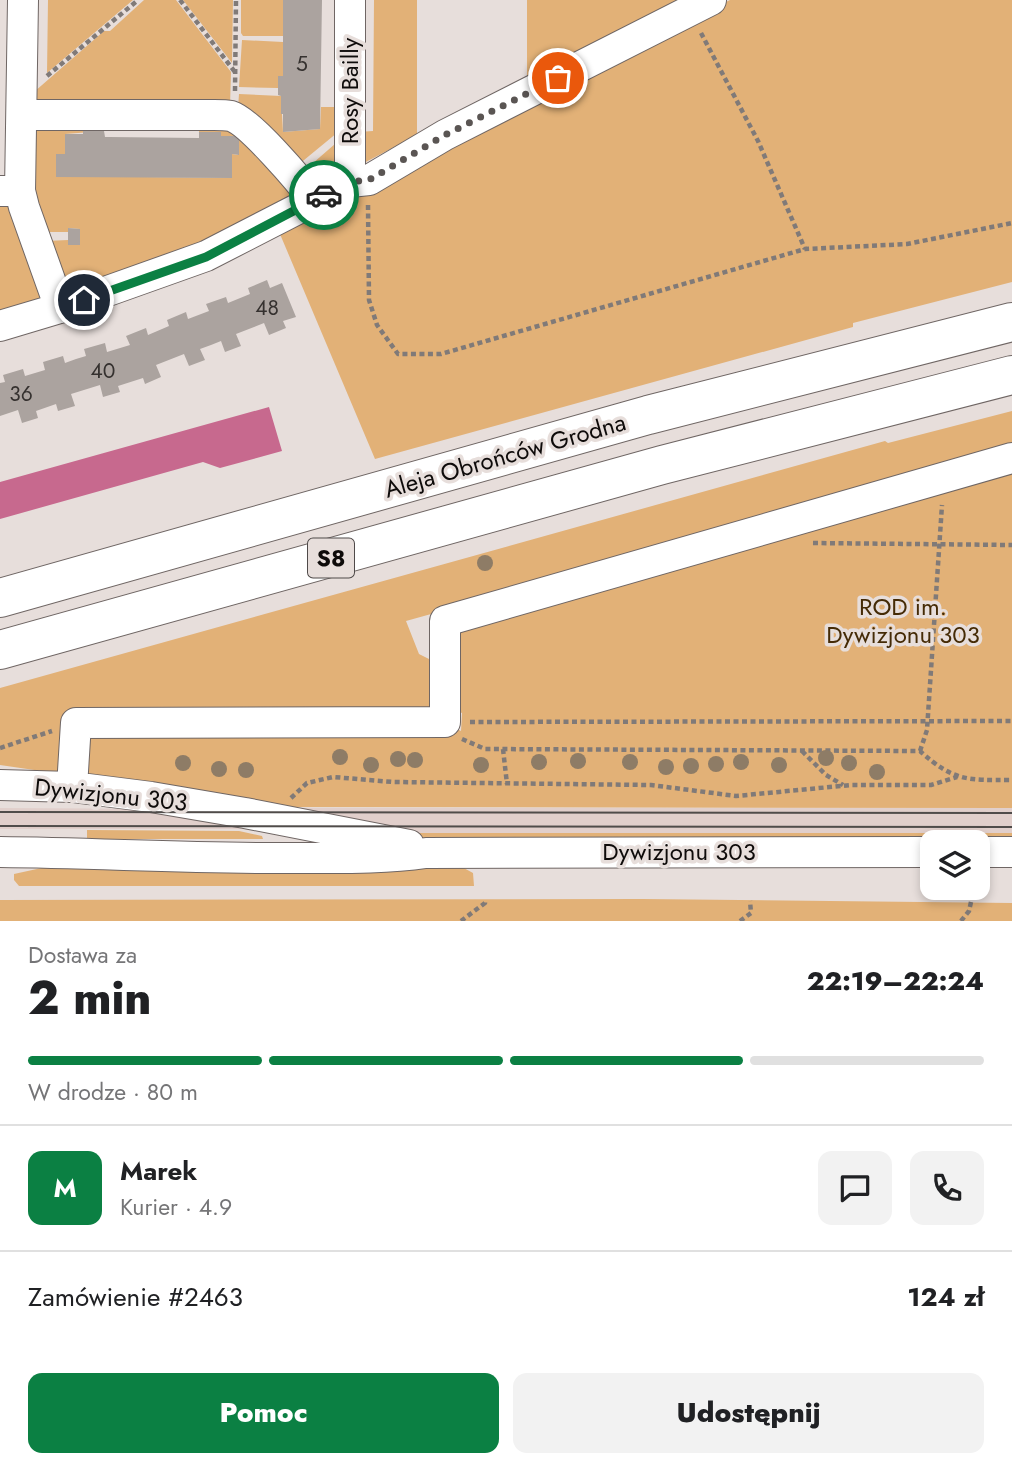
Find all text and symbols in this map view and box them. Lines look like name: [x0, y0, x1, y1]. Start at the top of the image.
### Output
street label: Rosy Bailly: [332, 37, 367, 144]
pin: [528, 48, 588, 108]
house number: 5: [296, 49, 308, 79]
icon: bag: [539, 59, 577, 97]
courier: [289, 160, 359, 230]
icon: car: [305, 176, 343, 214]
pin: [54, 270, 114, 330]
icon: home: [65, 281, 103, 319]
house number: 48: [255, 293, 279, 323]
house number: 40: [91, 356, 115, 386]
house number: 36: [9, 379, 33, 409]
street label: Aleja Obrońców Grodna: [380, 404, 630, 507]
road number: S8: [308, 538, 354, 578]
park label: ROD im. Dywizjonu 303: [826, 589, 980, 652]
street label: Dywizjonu 303: [33, 769, 189, 820]
map controls: [920, 830, 990, 900]
button: layers: [920, 830, 990, 900]
street label: Dywizjonu 303: [602, 834, 756, 869]
text: Dostawa za: [28, 938, 137, 972]
text: 22:19–22:24: [807, 962, 984, 1000]
text: 2 min: [28, 965, 152, 1031]
text: W drodze · 80 m: [28, 1075, 198, 1109]
button: chat: [818, 1151, 892, 1225]
button: phone: [910, 1151, 984, 1225]
text: Marek: [120, 1152, 197, 1190]
text: M: [53, 1169, 77, 1207]
text: Kurier · 4.9: [120, 1190, 232, 1224]
text: Zamówienie #2463: [28, 1278, 243, 1316]
text: 124 zł: [907, 1278, 984, 1316]
button: Pomoc: [28, 1373, 499, 1453]
button: Udostępnij: [513, 1373, 984, 1453]

